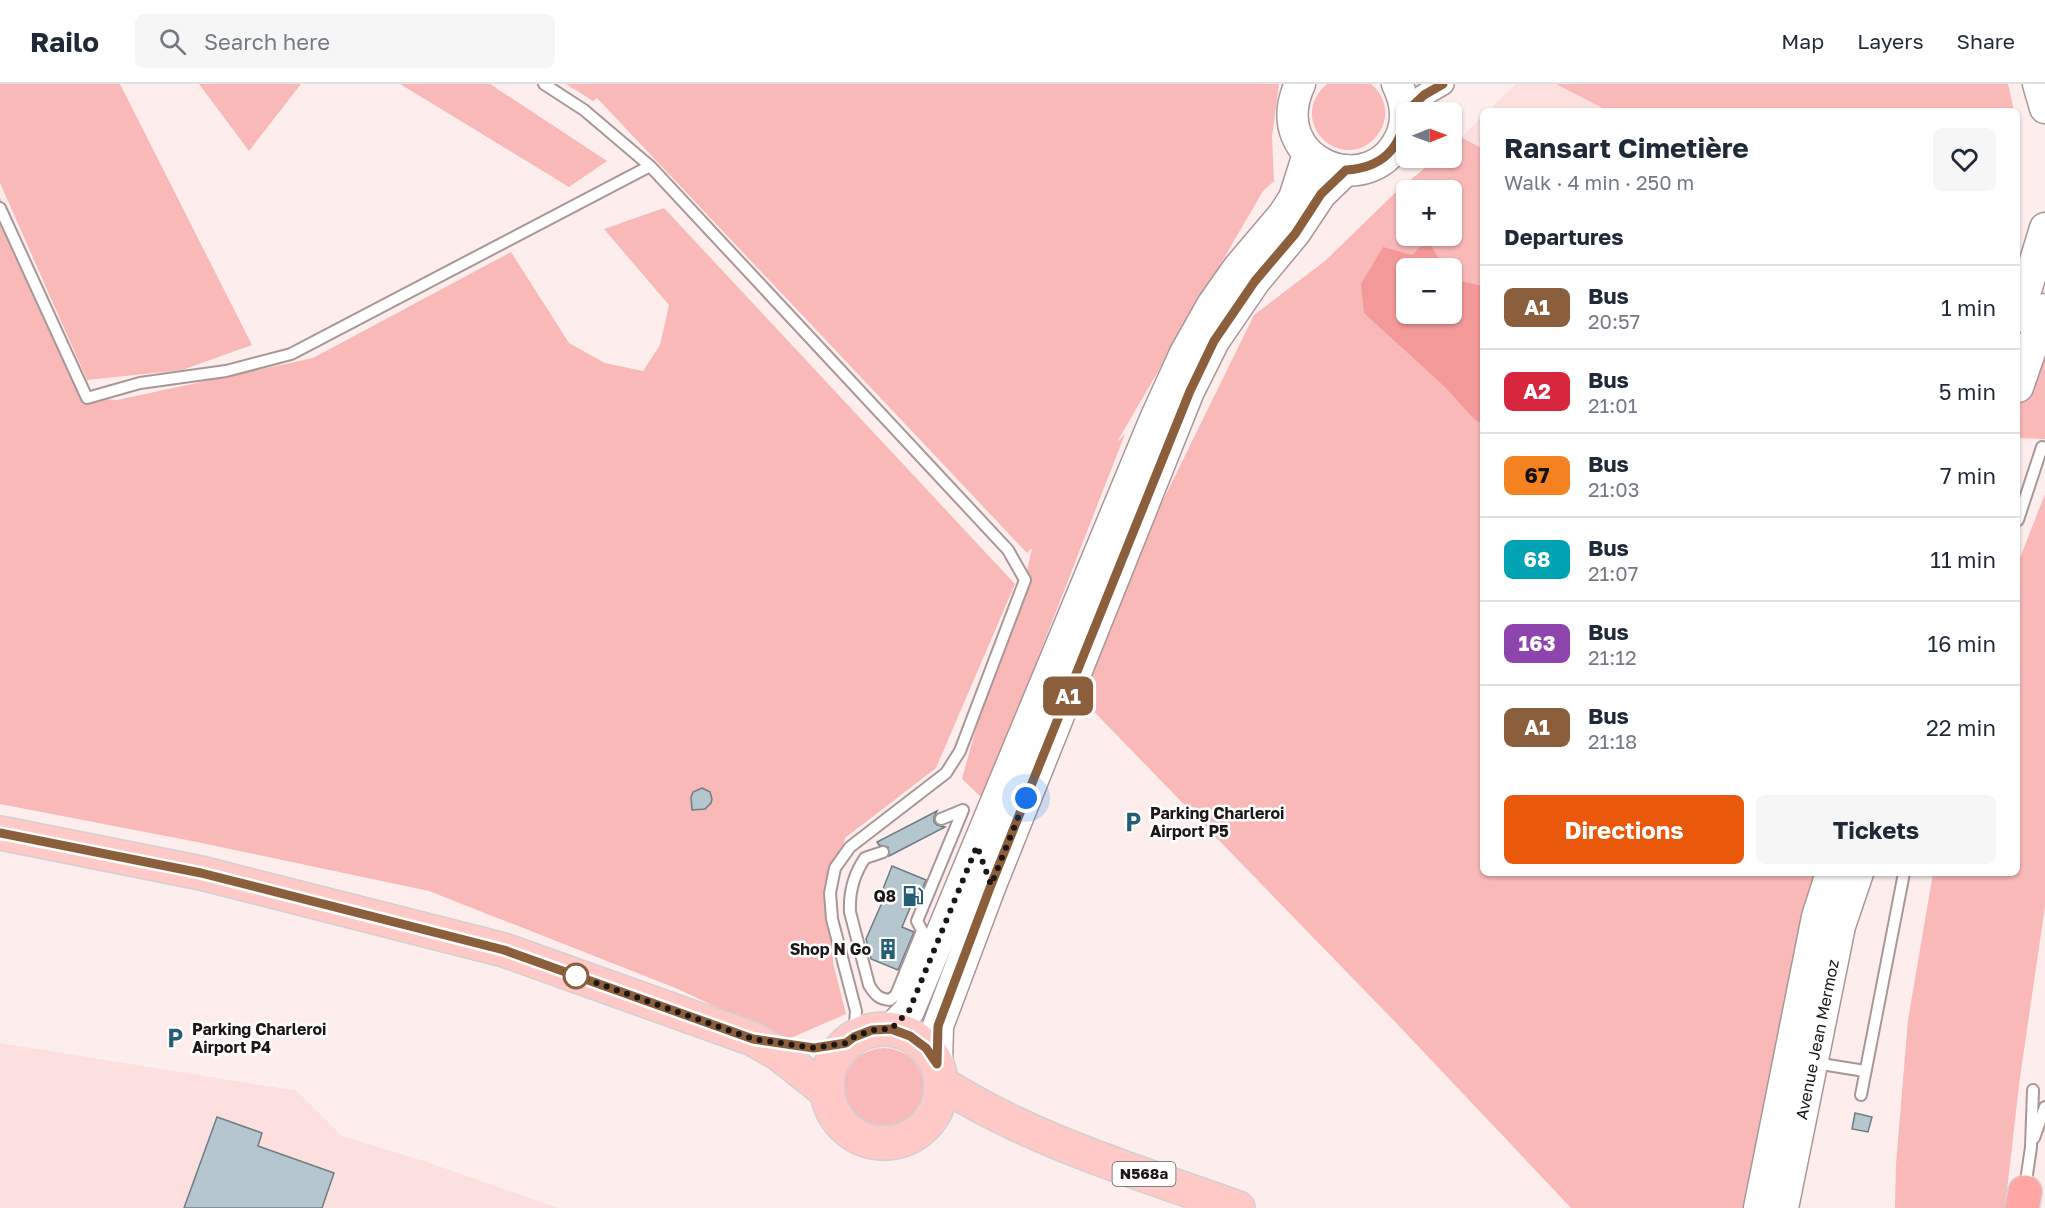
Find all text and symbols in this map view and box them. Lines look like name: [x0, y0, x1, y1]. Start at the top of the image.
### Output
search box: [135, 14, 555, 68]
text: Railo: [30, 25, 99, 58]
icon: search: [156, 25, 189, 58]
text: Search here: [204, 28, 330, 55]
text: Map: [1781, 28, 1824, 54]
text: Layers: [1857, 28, 1924, 54]
text: Share: [1957, 28, 2015, 54]
north arrow: [1396, 102, 1462, 168]
map controls: [1396, 102, 1462, 324]
button: heart: [1933, 128, 1996, 191]
text: Ransart Cimetière: [1504, 131, 1749, 164]
text: Walk · 4 min · 250 m: [1504, 170, 1694, 194]
button: +: [1396, 180, 1462, 246]
text: Departures: [1504, 223, 1623, 250]
button: −: [1396, 258, 1462, 324]
text: Bus: [1588, 282, 1629, 309]
text: A1: [1524, 294, 1550, 320]
text: 1 min: [1941, 294, 1996, 321]
text: 20:57: [1588, 309, 1640, 333]
text: Bus: [1588, 366, 1629, 393]
text: A2: [1523, 378, 1551, 404]
text: 5 min: [1939, 378, 1996, 405]
text: 21:01: [1588, 393, 1637, 417]
text: Bus: [1588, 450, 1629, 477]
text: 67: [1525, 462, 1549, 488]
text: 7 min: [1940, 462, 1996, 489]
text: 21:03: [1588, 477, 1639, 501]
text: Bus: [1588, 534, 1629, 561]
text: 68: [1524, 546, 1550, 572]
text: 11 min: [1930, 546, 1996, 573]
text: 21:07: [1588, 561, 1638, 585]
text: Bus: [1588, 618, 1629, 645]
text: 163: [1519, 630, 1555, 656]
text: 16 min: [1928, 630, 1996, 657]
text: 21:12: [1588, 645, 1637, 669]
line badge: A1: [1041, 676, 1095, 716]
text: A1: [1055, 683, 1081, 709]
text: Bus: [1588, 702, 1629, 729]
text: A1: [1524, 714, 1550, 740]
text: 22 min: [1926, 714, 1996, 741]
text: 21:18: [1588, 729, 1637, 753]
your location: [1011, 783, 1041, 813]
button: Directions: [1504, 795, 1744, 864]
button: Tickets: [1756, 795, 1996, 864]
place label: Parking Charleroi Airport P5: [1150, 803, 1284, 841]
parking icon: Parking Charleroi Airport P5: [1121, 810, 1145, 834]
fuel station icon: Q8: [901, 884, 925, 908]
place label: Q8: [873, 886, 896, 906]
building icon: Shop N Go: [876, 937, 900, 961]
place label: Shop N Go: [790, 939, 871, 959]
street label: Avenue Jean Mermoz: [1791, 958, 1843, 1121]
unlabelled marker: [563, 963, 589, 989]
place label: Parking Charleroi Airport P4: [192, 1019, 326, 1057]
parking icon: Parking Charleroi Airport P4: [163, 1026, 187, 1050]
road number: N568a: [1112, 1162, 1176, 1186]

